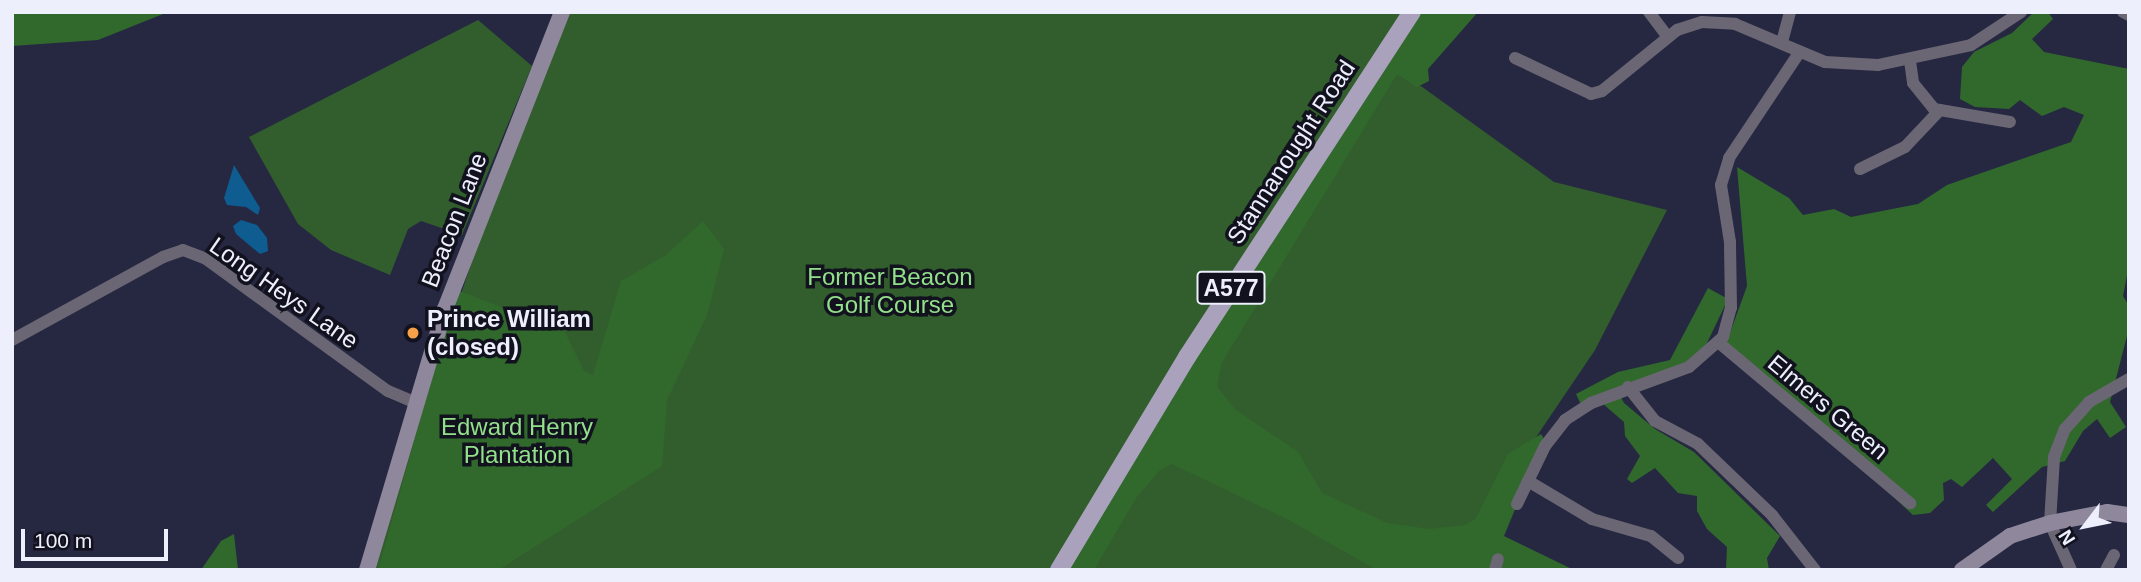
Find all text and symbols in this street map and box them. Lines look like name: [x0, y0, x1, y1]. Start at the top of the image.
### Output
street label: Stannanought Road: [1221, 55, 1361, 249]
street label: Beacon Lane: [415, 149, 493, 291]
street label: Long Heys Lane: [204, 231, 364, 355]
park label: Former Beacon Golf Course: [807, 263, 973, 319]
road number: A577: [1196, 268, 1266, 308]
place label: Prince William (closed): [427, 305, 591, 361]
marker: Prince William (closed): [405, 325, 421, 341]
street label: Elmers Green: [1762, 348, 1894, 466]
park label: Edward Henry Plantation: [441, 413, 593, 469]
north arrow: [2050, 491, 2120, 561]
scale bar: [24, 516, 172, 560]
text: N: [2054, 526, 2079, 549]
text: 100 m: [34, 529, 92, 552]

